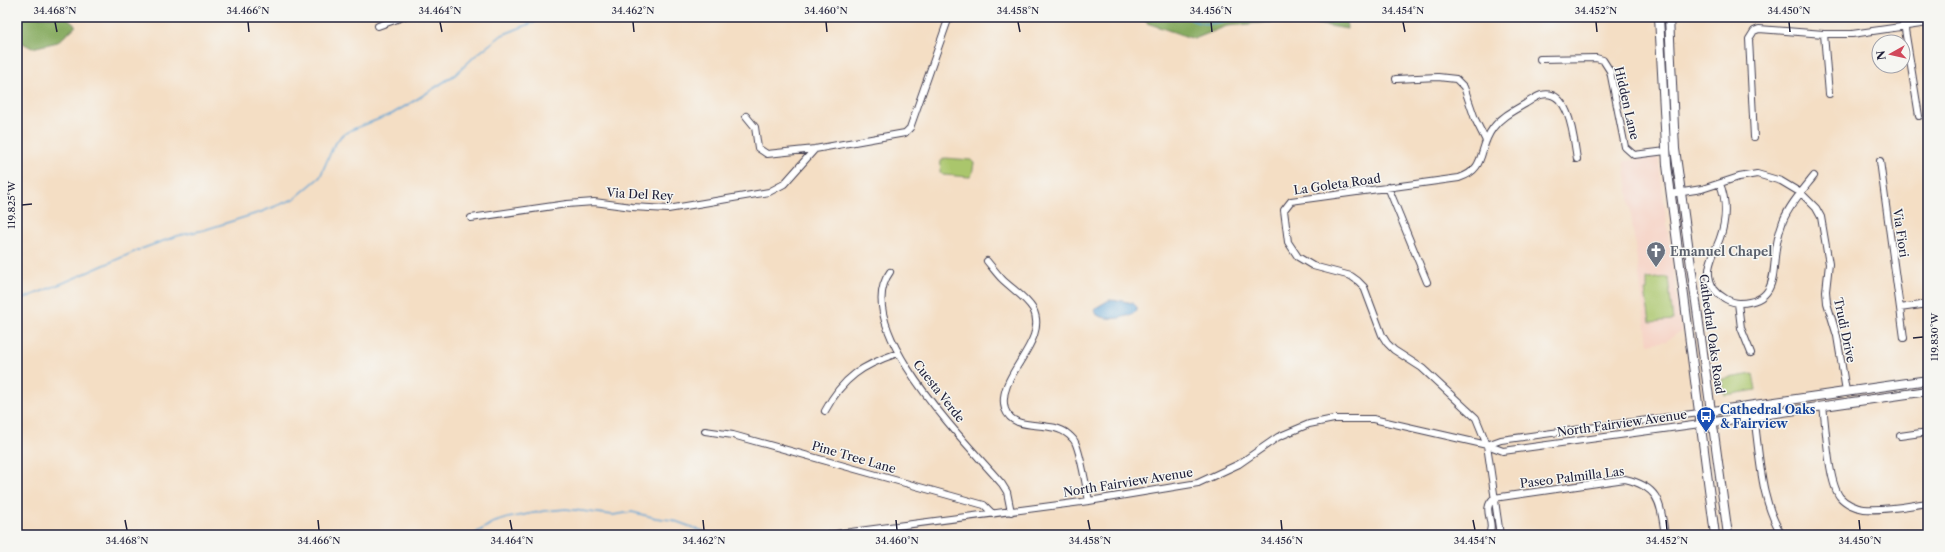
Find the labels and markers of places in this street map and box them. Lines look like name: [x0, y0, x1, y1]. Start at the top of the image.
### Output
church icon: Emanuel Chapel: [1645, 240, 1667, 268]
place label: Emanuel Chapel: [1670, 244, 1772, 259]
place label: Cathedral Oaks & Fairview: [1720, 402, 1816, 431]
bus stop icon: Cathedral Oaks & Fairview: [1695, 405, 1717, 433]

